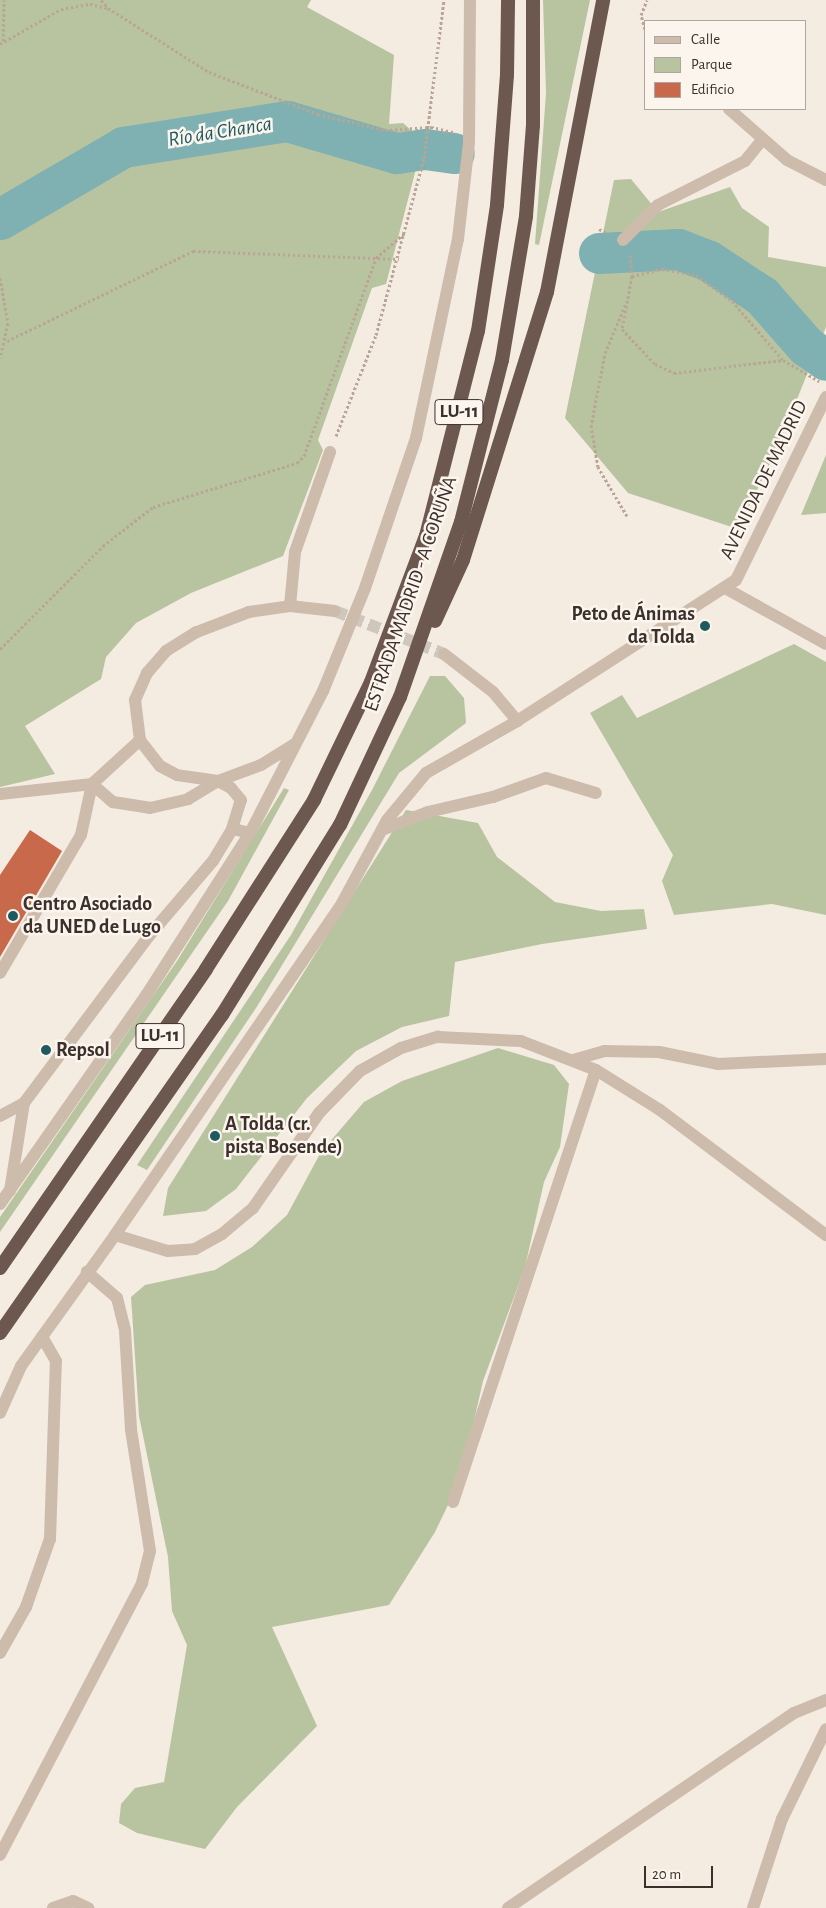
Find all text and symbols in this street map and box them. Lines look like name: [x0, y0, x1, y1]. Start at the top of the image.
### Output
legend: [644, 20, 806, 110]
text: Calle: [691, 32, 720, 47]
text: Parque: [691, 57, 732, 72]
text: Edificio: [691, 82, 734, 97]
water label: Río da Chanca: [166, 111, 274, 153]
road number: LU-11: [434, 396, 484, 428]
street label: AVENIDA DE MADRID: [715, 397, 813, 563]
street label: ESTRADA MADRID - A CORUÑA: [359, 473, 463, 715]
place label: Peto de Ánimas da Tolda: [572, 602, 695, 649]
marker: Peto de Ánimas da Tolda: [699, 620, 711, 632]
place label: Centro Asociado da UNED de Lugo: [23, 892, 161, 939]
marker: Centro Asociado da UNED de Lugo: [7, 910, 19, 922]
road number: LU-11: [135, 1019, 185, 1052]
place label: Repsol: [56, 1038, 110, 1062]
marker: Repsol: [40, 1044, 52, 1056]
place label: A Tolda (cr. pista Bosende): [225, 1112, 343, 1159]
marker: A Tolda (cr. pista Bosende): [209, 1130, 221, 1142]
scale bar: [646, 1856, 715, 1888]
text: 20 m: [652, 1867, 681, 1882]

